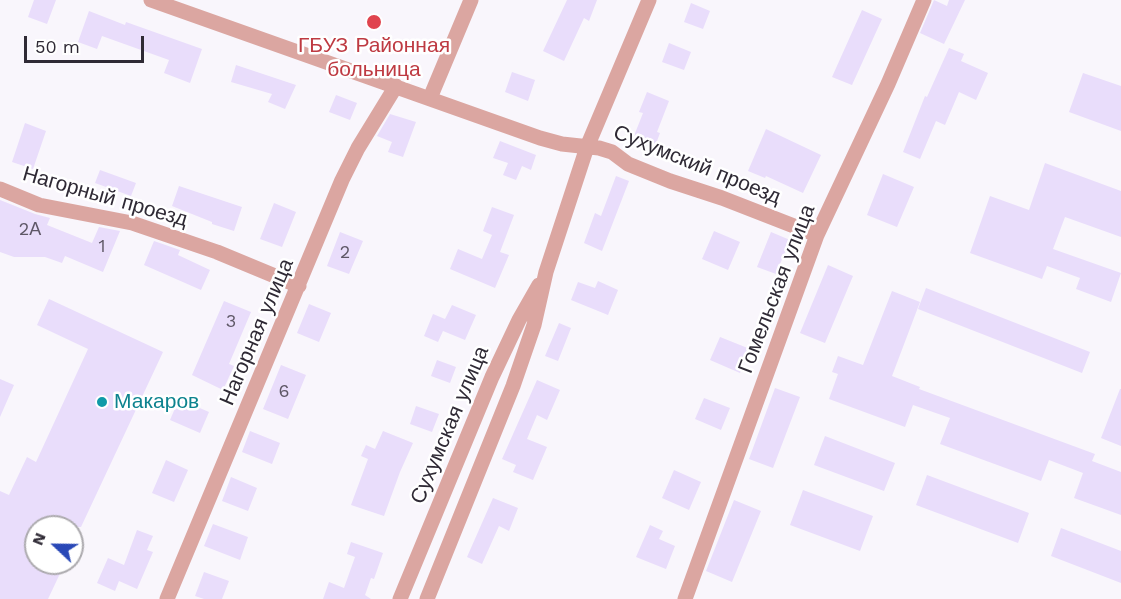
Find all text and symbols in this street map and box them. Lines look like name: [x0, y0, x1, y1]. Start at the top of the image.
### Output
marker: ГБУЗ Районная больница: [365, 13, 383, 31]
scale bar: [27, 24, 147, 62]
place label: ГБУЗ Районная больница: [298, 33, 450, 83]
text: 50 m: [35, 36, 80, 57]
street label: Сухумский проезд: [610, 120, 784, 210]
street label: Нагорный проезд: [20, 161, 190, 233]
street label: Гомельская улица: [733, 201, 821, 377]
house number: 2А: [19, 219, 41, 241]
house number: 1: [98, 236, 106, 258]
house number: 2: [340, 242, 350, 264]
street label: Нагорная улица: [215, 255, 299, 409]
house number: 3: [226, 311, 236, 333]
street label: Сухумская улица: [405, 342, 495, 508]
house number: 6: [279, 381, 289, 403]
place label: Макаров: [114, 389, 199, 415]
marker: Макаров: [95, 395, 109, 409]
north arrow: [24, 515, 84, 575]
text: N: [28, 530, 50, 548]

